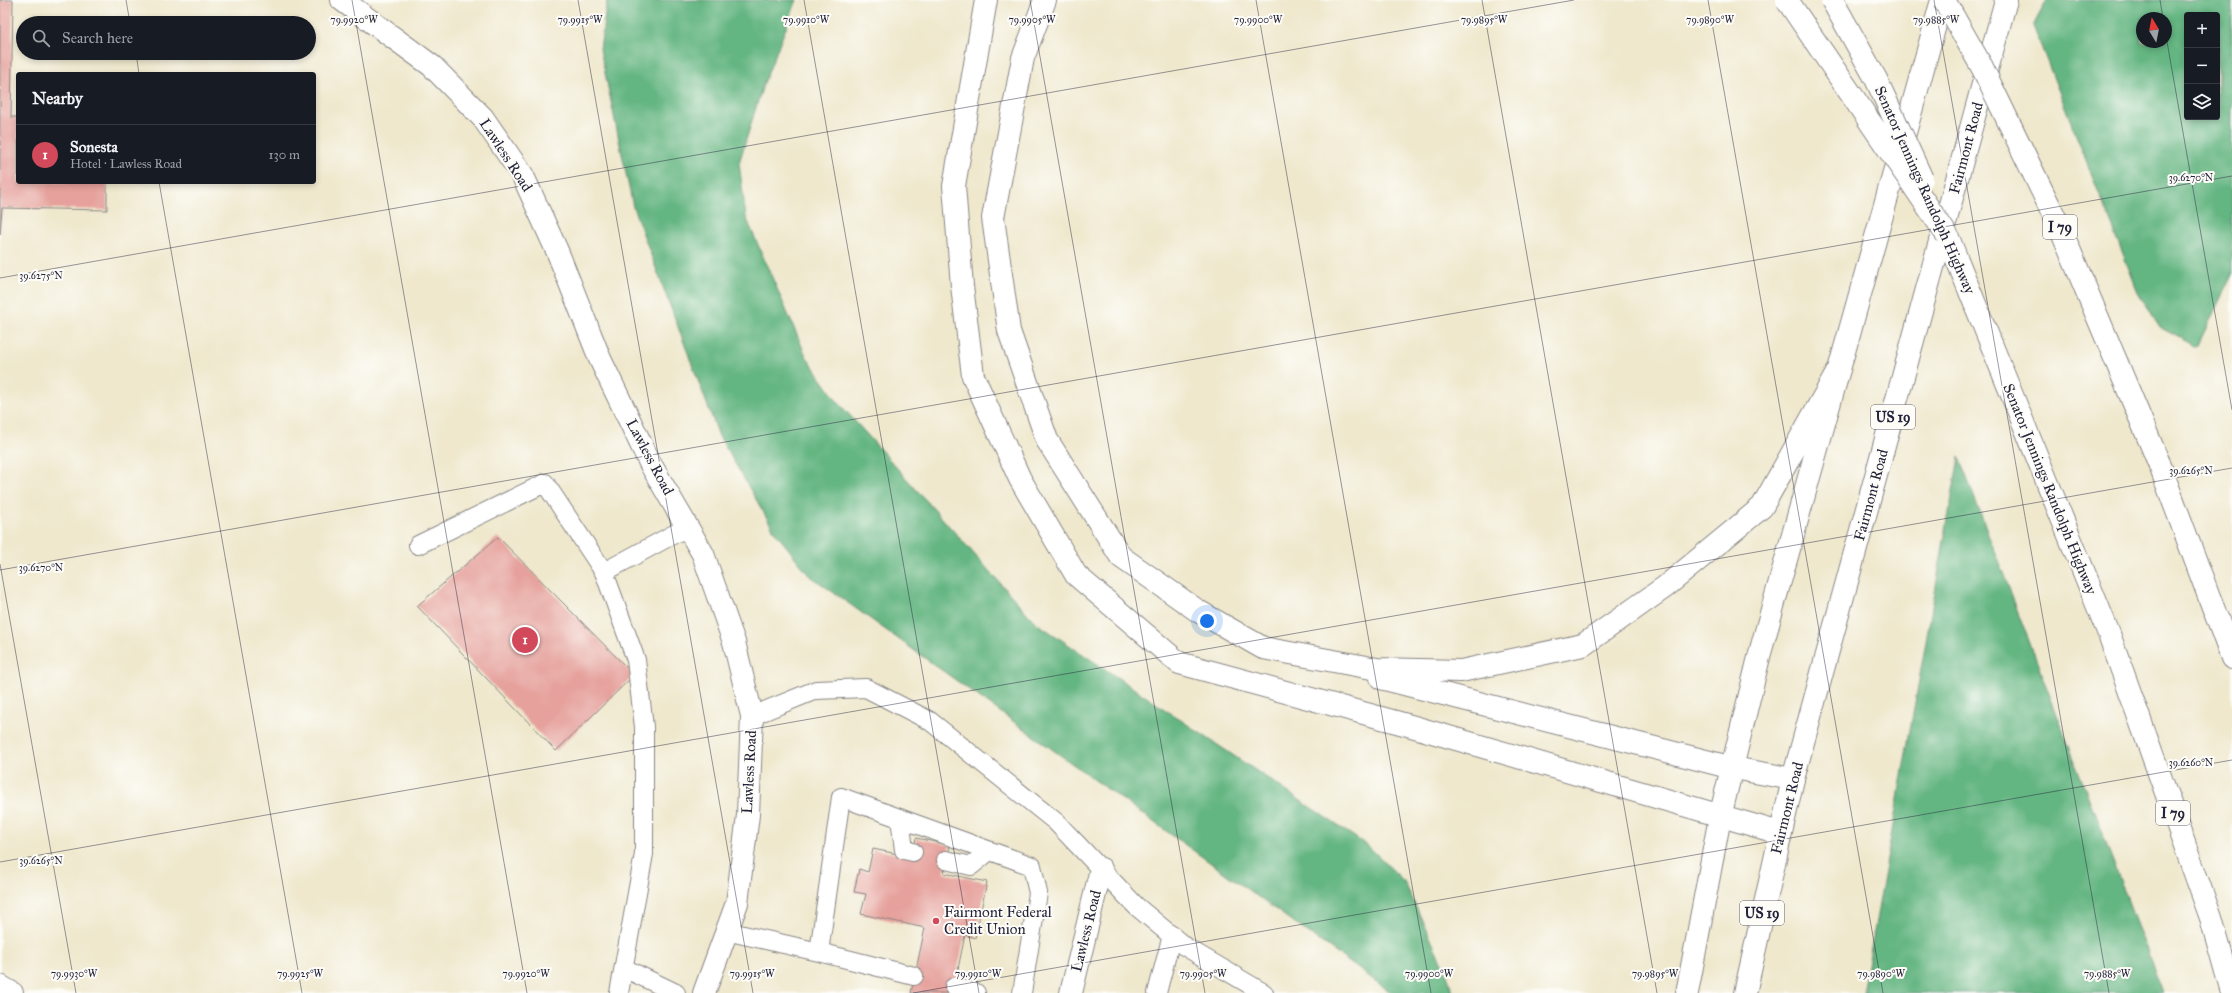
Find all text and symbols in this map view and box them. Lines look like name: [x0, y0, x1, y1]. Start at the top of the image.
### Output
north arrow: [2136, 12, 2172, 48]
map controls: [2184, 12, 2220, 120]
button: +: [2184, 12, 2220, 48]
text: 79.9920°W: [330, 14, 378, 26]
text: 79.9915°W: [557, 14, 603, 26]
text: 79.9910°W: [783, 14, 830, 26]
text: 79.9905°W: [1008, 14, 1056, 26]
text: 79.9900°W: [1234, 14, 1283, 26]
text: 79.9895°W: [1461, 14, 1508, 26]
text: 79.9890°W: [1686, 14, 1734, 26]
text: 79.9885°W: [1913, 14, 1960, 26]
search box: [16, 16, 316, 60]
icon: search: [30, 27, 52, 49]
text: Search here: [62, 29, 133, 47]
button: −: [2184, 48, 2220, 84]
street label: Senator Jennings Randolph Highway: [1870, 83, 1980, 298]
button: layers: [2184, 84, 2220, 120]
text: Nearby: [32, 88, 83, 109]
street label: Fairmont Road: [1945, 100, 1987, 196]
street label: Lawless Road: [476, 115, 537, 195]
text: Sonesta: [70, 138, 118, 156]
text: 1: [42, 147, 48, 163]
text: 130 m: [268, 147, 300, 163]
text: Hotel · Lawless Road: [70, 156, 182, 172]
text: 39.6270°N: [2169, 172, 2214, 184]
road number: I 79: [2043, 215, 2077, 239]
text: 39.6275°N: [19, 270, 63, 282]
street label: Senator Jennings Randolph Highway: [1998, 381, 2101, 598]
road number: US 19: [1871, 405, 1915, 429]
street label: Lawless Road: [622, 416, 678, 498]
street label: Fairmont Road: [1850, 447, 1892, 543]
text: 39.6265°N: [2169, 465, 2213, 477]
text: 39.6270°N: [19, 562, 64, 574]
your location: [1197, 611, 1217, 631]
pin: 1: [512, 625, 538, 655]
street label: Lawless Road: [738, 729, 760, 814]
text: 39.6260°N: [2169, 757, 2214, 769]
street label: Fairmont Road: [1767, 760, 1807, 856]
road number: I 79: [2156, 801, 2190, 825]
text: 39.6265°N: [19, 855, 63, 867]
street label: Lawless Road: [1067, 888, 1105, 974]
road number: US 19: [1740, 901, 1784, 925]
place label: Fairmont Federal Credit Union: [944, 903, 1053, 938]
marker: Fairmont Federal Credit Union: [931, 916, 941, 926]
text: 79.9930°W: [51, 968, 98, 980]
text: 79.9925°W: [277, 968, 324, 980]
text: 79.9920°W: [502, 968, 550, 980]
text: 79.9915°W: [729, 968, 775, 980]
text: 79.9910°W: [955, 968, 1002, 980]
text: 79.9905°W: [1179, 968, 1227, 980]
text: 79.9900°W: [1405, 968, 1454, 980]
text: 79.9895°W: [1632, 968, 1679, 980]
text: 79.9890°W: [1857, 968, 1905, 980]
text: 79.9885°W: [2084, 968, 2131, 980]

